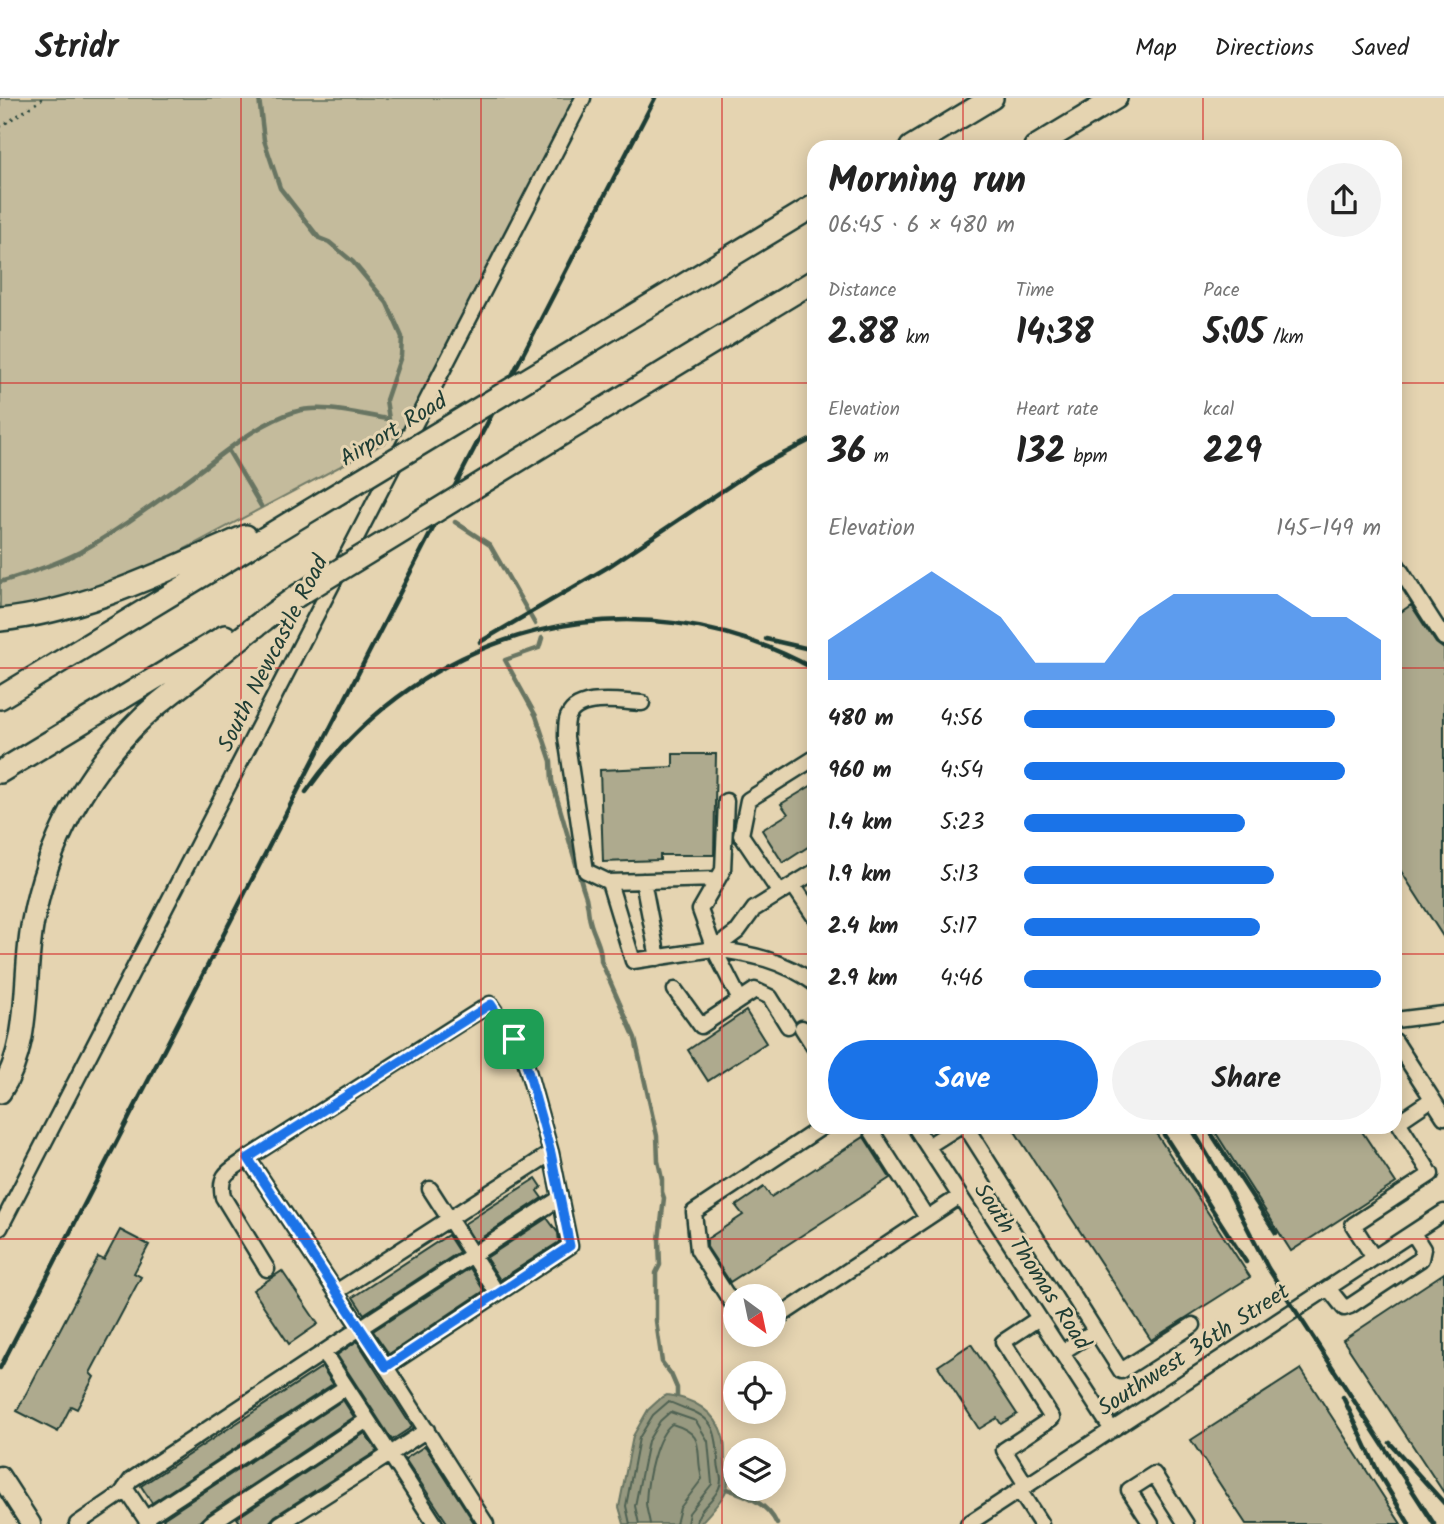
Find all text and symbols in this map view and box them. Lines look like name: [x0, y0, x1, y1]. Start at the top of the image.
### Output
text: Stridr: [35, 22, 118, 75]
text: Map: [1135, 29, 1177, 68]
text: Directions: [1215, 29, 1314, 68]
text: Saved: [1352, 29, 1409, 68]
text: Morning run: [828, 152, 1026, 212]
button: share: [1307, 163, 1381, 237]
text: 06:45 · 6 × 480 m: [828, 208, 1015, 244]
text: Distance: [828, 276, 896, 306]
text: Time: [1016, 276, 1054, 306]
text: Pace: [1203, 276, 1240, 306]
text: 2.88: [828, 306, 898, 362]
text: 14:38: [1016, 306, 1094, 362]
text: 5:05: [1203, 306, 1265, 362]
text: km: [898, 323, 930, 353]
text: /km: [1265, 323, 1304, 353]
street label: Airport Road: [333, 384, 455, 477]
text: Elevation: [828, 395, 900, 425]
text: Heart rate: [1016, 395, 1098, 425]
text: kcal: [1203, 395, 1234, 425]
text: 36: [828, 425, 866, 481]
text: 132: [1016, 425, 1066, 481]
text: 229: [1203, 425, 1262, 481]
text: m: [866, 442, 889, 472]
text: bpm: [1066, 442, 1108, 472]
text: Elevation: [828, 511, 915, 547]
text: 145–149 m: [1276, 511, 1381, 547]
street label: South Newcastle Road: [209, 549, 339, 759]
text: 480 m: [828, 701, 894, 737]
text: 4:56: [940, 701, 983, 737]
text: 960 m: [828, 753, 892, 789]
text: 4:54: [940, 753, 983, 789]
text: 1.4 km: [828, 805, 892, 841]
text: 5:23: [940, 805, 985, 841]
text: 1.9 km: [828, 857, 891, 893]
text: 5:13: [940, 857, 978, 893]
text: 2.4 km: [828, 909, 898, 945]
text: 5:17: [940, 909, 976, 945]
text: 2.9 km: [828, 961, 898, 997]
text: 4:46: [940, 961, 984, 997]
pin: [484, 1009, 544, 1069]
icon: arrive: [495, 1020, 533, 1058]
button: Save: [828, 1040, 1098, 1120]
button: Share: [1112, 1040, 1381, 1120]
street label: South Thomas Road: [964, 1176, 1099, 1358]
street label: Southwest 36th Street: [1091, 1274, 1298, 1427]
north arrow: [723, 1284, 786, 1348]
map controls: [723, 1284, 786, 1501]
button: locate: [723, 1361, 786, 1424]
button: layers: [723, 1438, 786, 1501]

